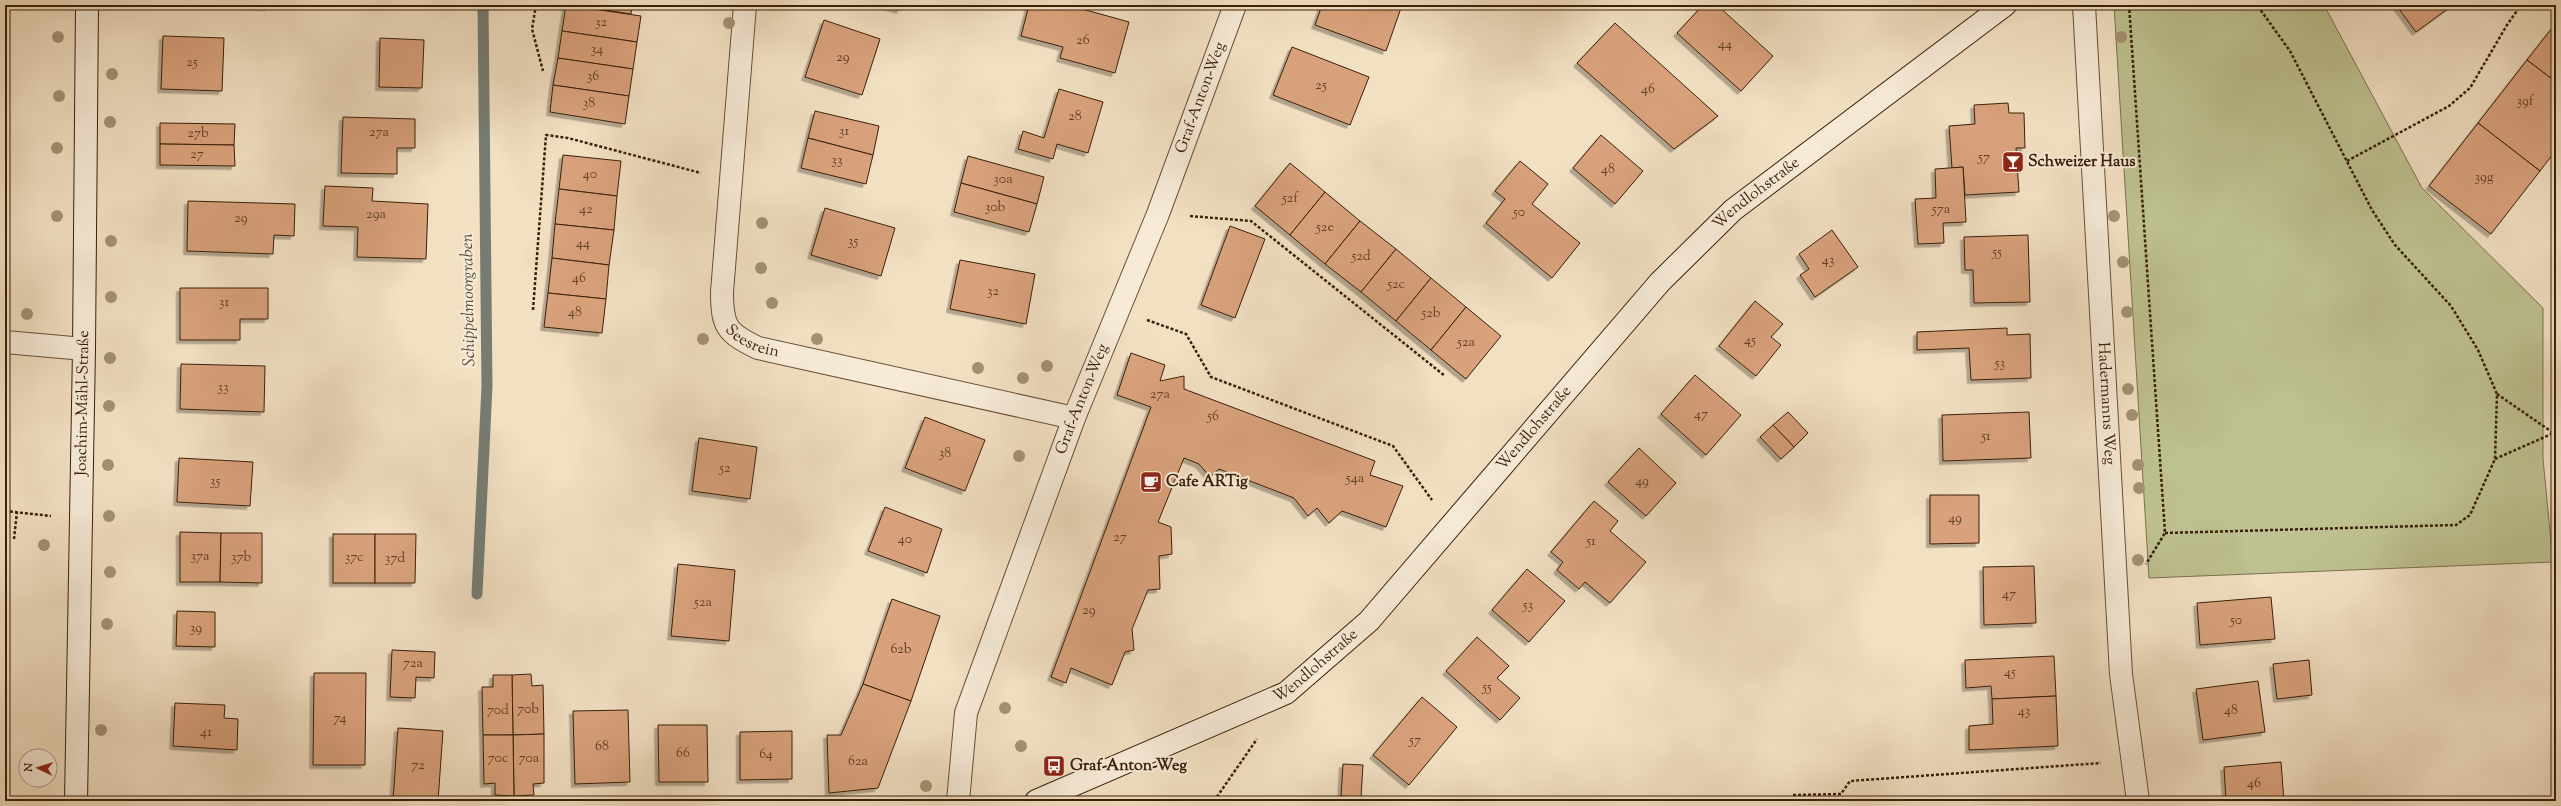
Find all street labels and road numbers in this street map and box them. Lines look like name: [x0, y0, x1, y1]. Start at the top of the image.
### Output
street label: Graf-Anton-Weg: [1170, 39, 1232, 157]
street label: Wendlohstraße: [1708, 152, 1805, 235]
street label: Seesrein: [719, 320, 782, 364]
street label: Joachim-Mähl-Straße: [70, 330, 96, 477]
street label: Graf-Anton-Weg: [1050, 340, 1115, 458]
street label: Hadermanns Weg: [2091, 341, 2121, 466]
street label: Wendlohstraße: [1491, 381, 1577, 476]
street label: Wendlohstraße: [1269, 624, 1363, 709]

